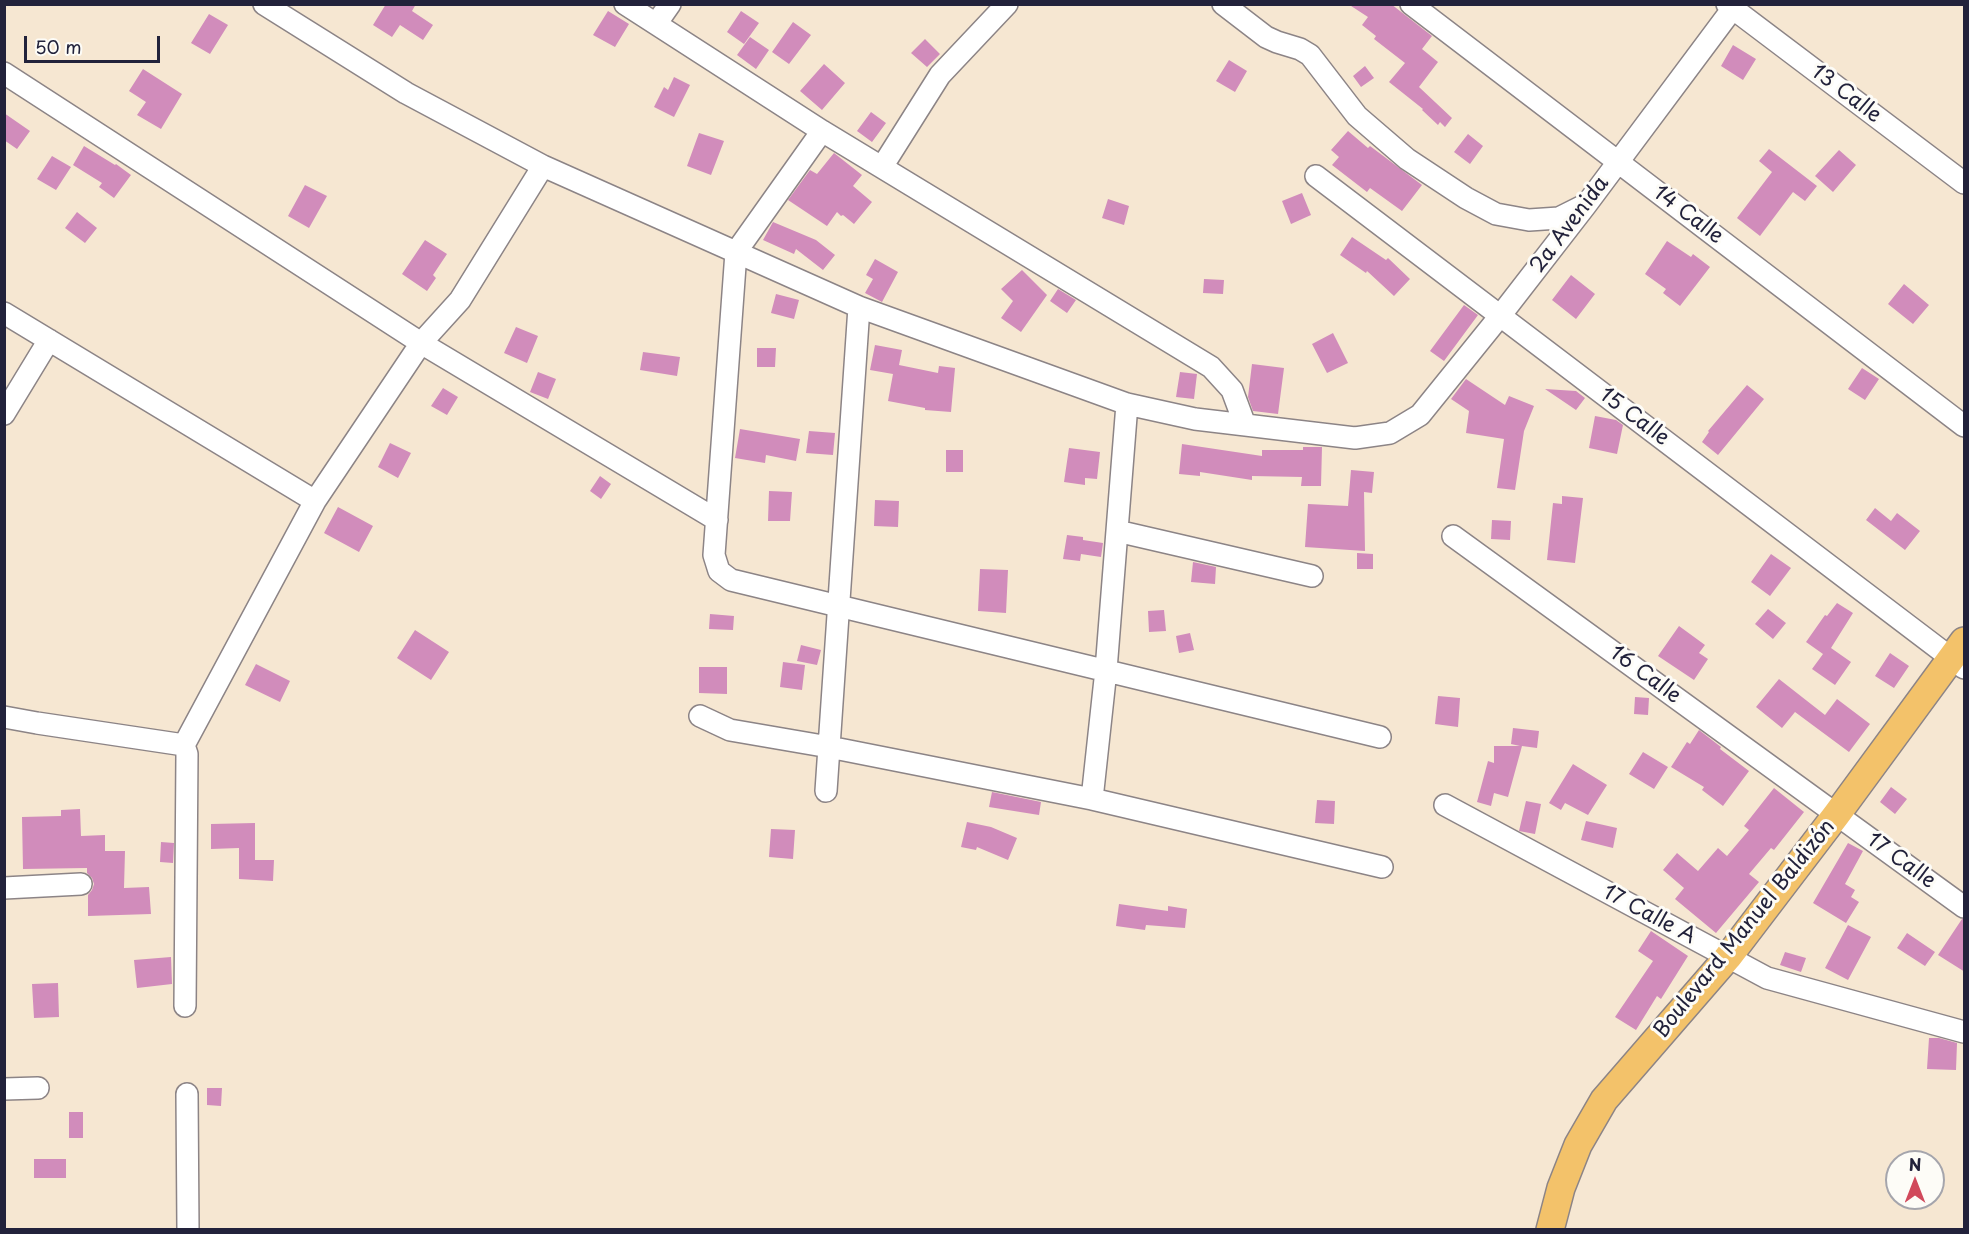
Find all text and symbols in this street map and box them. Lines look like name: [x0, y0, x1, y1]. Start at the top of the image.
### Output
scale bar: [27, 24, 164, 62]
text: 50 m: [35, 33, 82, 60]
street label: 13 Calle: [1806, 59, 1886, 129]
street label: 2a Avenida: [1525, 172, 1615, 278]
street label: 14 Calle: [1648, 180, 1728, 250]
street label: 15 Calle: [1594, 383, 1674, 451]
street label: 16 Calle: [1604, 641, 1686, 709]
street label: Boulevard Manuel Baldizón: [1649, 815, 1841, 1043]
street label: 17 Calle: [1862, 828, 1940, 894]
street label: 17 Calle A: [1598, 880, 1700, 950]
north arrow: [1885, 1150, 1945, 1210]
text: N: [1909, 1152, 1921, 1176]

